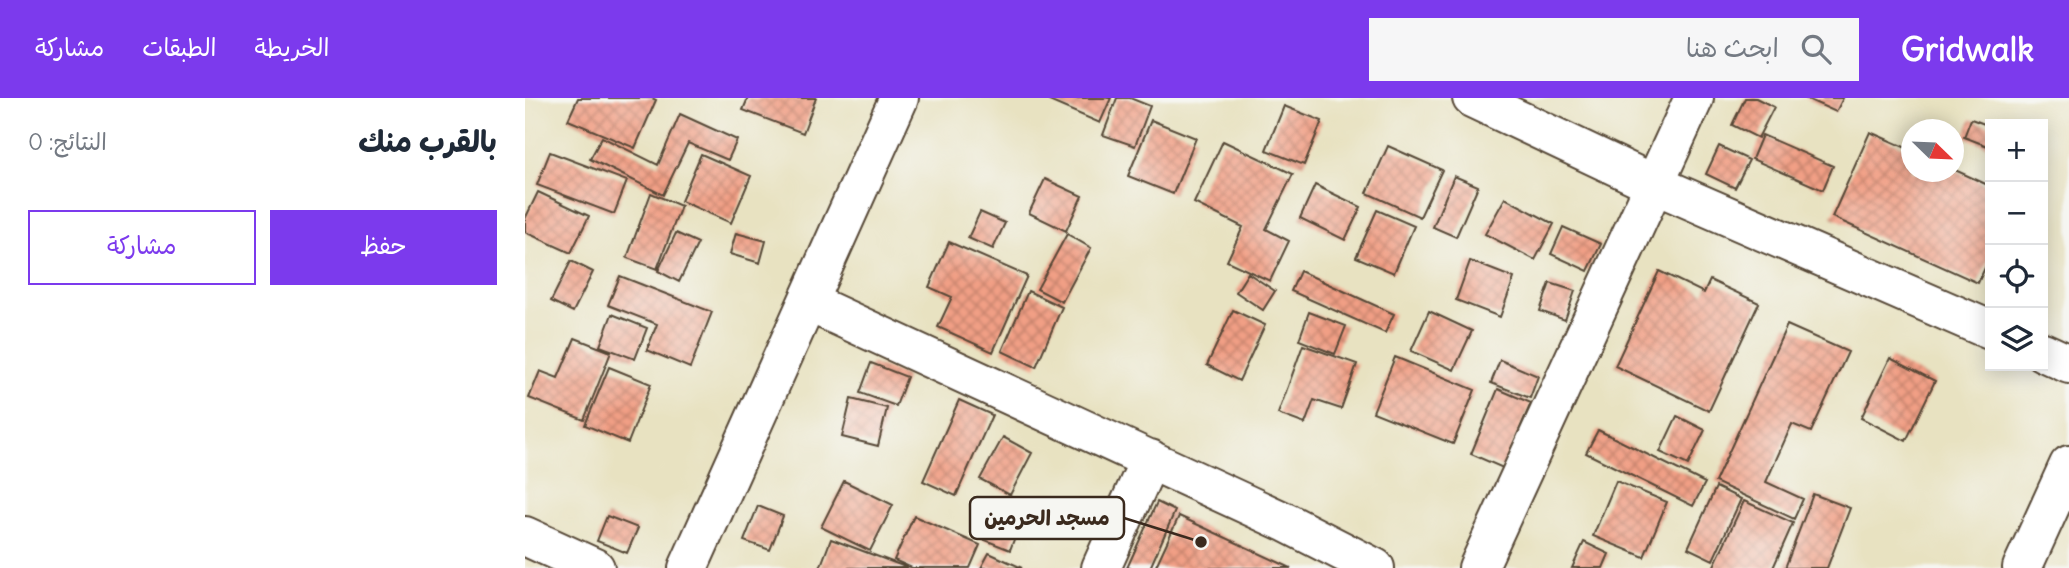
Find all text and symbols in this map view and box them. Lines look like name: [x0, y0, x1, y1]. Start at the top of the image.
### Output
search box: [1369, 18, 1859, 81]
text: Gridwalk: [1901, 28, 2034, 70]
icon: search: [1797, 30, 1835, 68]
text: ابحث هنا: [1686, 31, 1779, 64]
text: مشاركة: [35, 32, 104, 62]
text: الطبقات: [142, 32, 217, 62]
text: الخريطة: [255, 32, 329, 62]
north arrow: [1901, 119, 1964, 182]
map controls: [1985, 119, 2048, 371]
button: +: [1985, 119, 2048, 182]
text: بالقرب منك: [358, 122, 497, 160]
text: النتائج: 0: [28, 127, 107, 156]
button: −: [1985, 182, 2048, 245]
button: مشاركة: [28, 210, 256, 285]
button: حفظ: [270, 210, 497, 285]
button: locate: [1985, 245, 2048, 308]
button: layers: [1985, 308, 2048, 371]
callout: مسجد الحرمين: [970, 497, 1124, 539]
text: مسجد الحرمين: [984, 504, 1110, 531]

